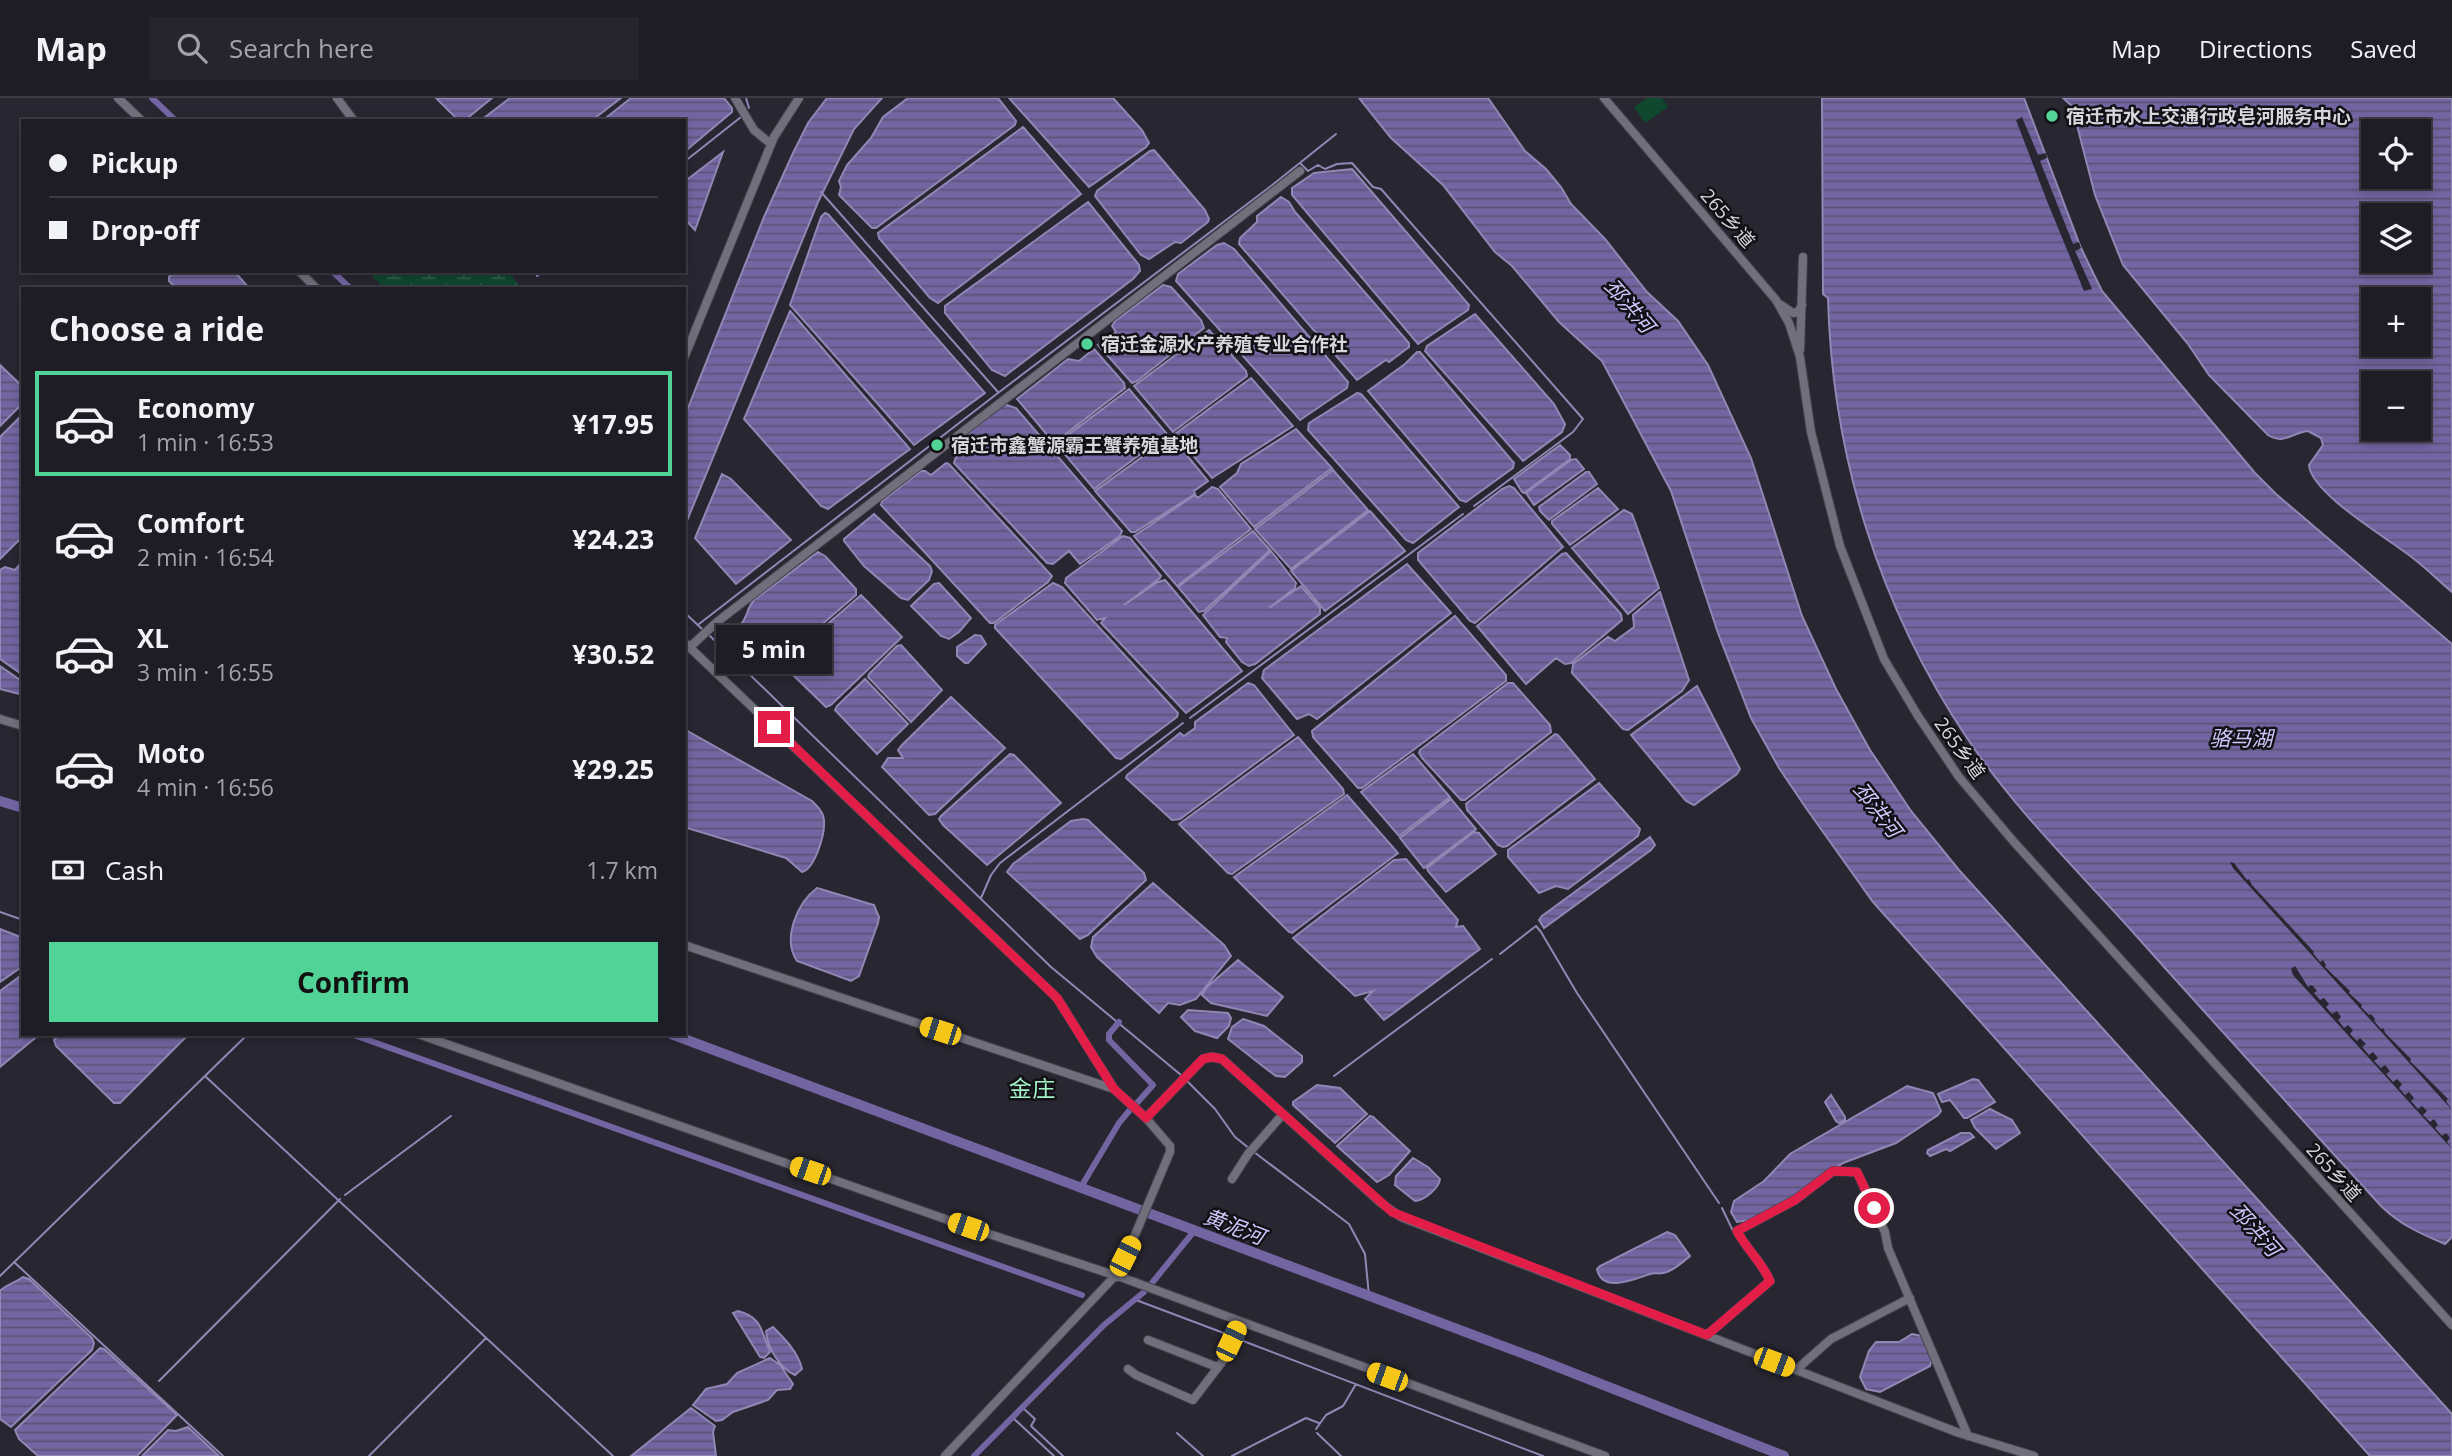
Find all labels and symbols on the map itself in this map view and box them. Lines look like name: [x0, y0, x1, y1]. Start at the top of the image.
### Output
place label: 宿迁市水上交通行政皂河服务中心: [2066, 103, 2351, 129]
marker: 宿迁市水上交通行政皂河服务中心: [2044, 108, 2060, 124]
street label: 265乡道: [1695, 183, 1761, 253]
water label: 邳洪河: [1599, 272, 1664, 341]
place label: 宿迁金源水产养殖专业合作社: [1101, 331, 1348, 357]
marker: 宿迁金源水产养殖专业合作社: [1079, 336, 1095, 352]
place label: 宿迁市鑫蟹源霸王蟹养殖基地: [951, 432, 1198, 458]
marker: 宿迁市鑫蟹源霸王蟹养殖基地: [929, 437, 945, 453]
callout: 5 min: [716, 626, 832, 674]
route end: [758, 711, 790, 743]
street label: 265乡道: [1929, 712, 1991, 784]
water label: 骆马湖: [2210, 724, 2275, 752]
water label: 邳洪河: [1847, 776, 1911, 846]
car: [917, 1015, 964, 1047]
district label: 金庄: [1009, 1072, 1055, 1104]
street label: 265乡道: [2301, 1137, 2367, 1207]
car: [787, 1154, 834, 1188]
route start: [1858, 1192, 1890, 1224]
water label: 邳洪河: [2224, 1197, 2290, 1265]
water label: 黄泥河: [1200, 1202, 1273, 1252]
car: [945, 1210, 992, 1244]
car: [1107, 1233, 1144, 1279]
car: [1213, 1318, 1250, 1364]
car: [1751, 1345, 1798, 1379]
car: [1364, 1360, 1411, 1394]

